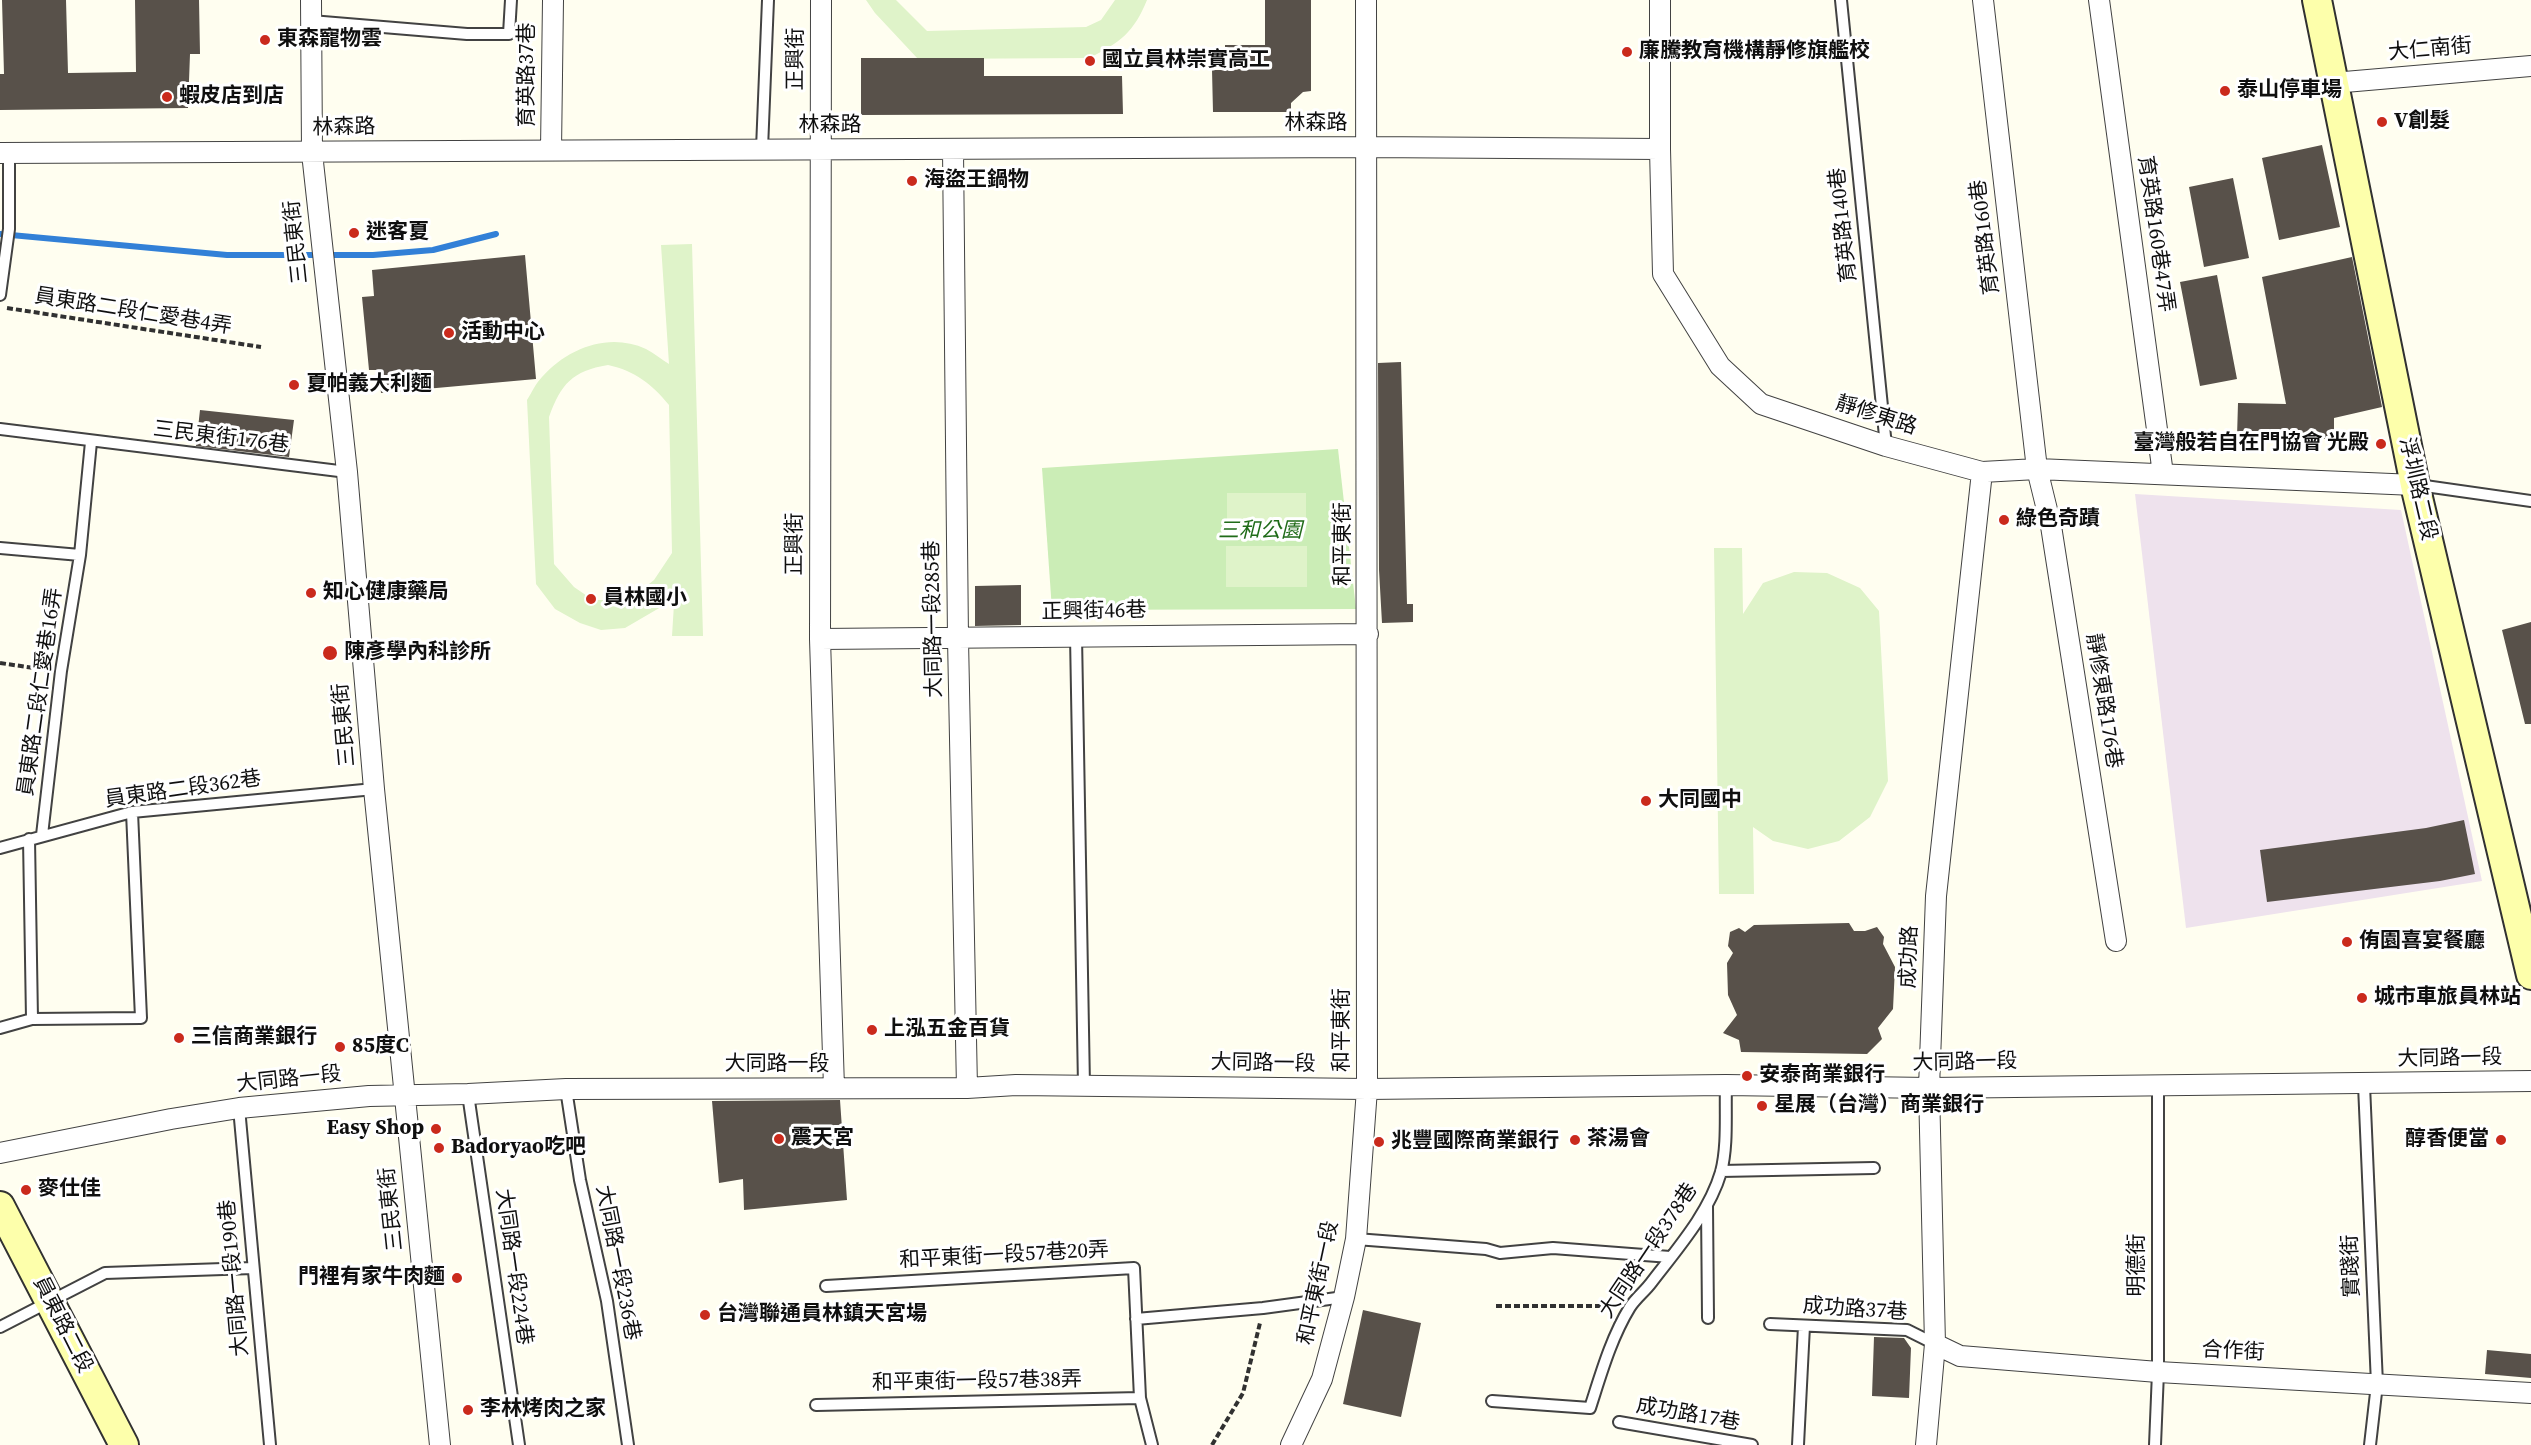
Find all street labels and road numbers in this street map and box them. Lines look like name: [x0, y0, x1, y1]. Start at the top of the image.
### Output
street label: 育英路37巷: [515, 23, 541, 127]
street label: 正興街: [784, 28, 810, 90]
street label: 大仁南街: [2387, 34, 2473, 66]
street label: 林森路: [1285, 111, 1347, 137]
street label: 林森路: [799, 113, 861, 139]
street label: 林森路: [312, 115, 376, 141]
street label: 育英路160巷47弄: [2132, 154, 2178, 314]
street label: 育英路140巷: [1825, 166, 1863, 284]
street label: 育英路160巷: [1966, 178, 2006, 296]
street label: 三民東街: [280, 199, 314, 285]
street label: 員東路二段仁愛巷4弄: [33, 284, 233, 340]
street label: 靜修東路: [1832, 391, 1920, 441]
street label: 三民東街176巷: [152, 417, 290, 459]
street label: 浮圳路二段: [2393, 435, 2441, 543]
street label: 和平東街: [1331, 502, 1357, 586]
street label: 正興街: [783, 513, 809, 575]
street label: 大同路一段285巷: [920, 540, 948, 698]
street label: 員東路二段仁愛巷16弄: [14, 586, 68, 798]
street label: 正興街46巷: [1041, 598, 1147, 626]
street label: 靜修東路176巷: [2080, 632, 2126, 770]
street label: 三民東街: [329, 682, 361, 768]
street label: 員東路二段362巷: [103, 767, 263, 813]
street label: 成功路: [1896, 925, 1924, 989]
street label: 和平東街: [1330, 988, 1356, 1072]
street label: 大同路一段: [2397, 1045, 2503, 1073]
street label: 大同路一段: [1912, 1049, 2018, 1077]
street label: 大同路一段: [1210, 1050, 1316, 1078]
street label: 大同路一段: [725, 1052, 829, 1078]
street label: 大同路一段: [235, 1062, 343, 1098]
street label: 三民東街: [375, 1166, 409, 1252]
street label: 大同路一段378巷: [1595, 1179, 1703, 1323]
street label: 大同路一段236巷: [590, 1183, 644, 1343]
street label: 大同路一段224巷: [490, 1187, 536, 1347]
street label: 大同路一段190巷: [216, 1198, 254, 1358]
street label: 和平東街一段: [1294, 1219, 1344, 1347]
street label: 明德街: [2125, 1234, 2151, 1296]
street label: 實踐街: [2338, 1234, 2366, 1298]
street label: 和平東街一段57巷20弄: [898, 1238, 1110, 1274]
street label: 員東路二段: [27, 1273, 97, 1377]
street label: 成功路37巷: [1802, 1294, 1908, 1326]
street label: 合作街: [2201, 1338, 2265, 1366]
street label: 和平東街一段57巷38弄: [872, 1368, 1082, 1396]
street label: 成功路17巷: [1634, 1393, 1742, 1437]

